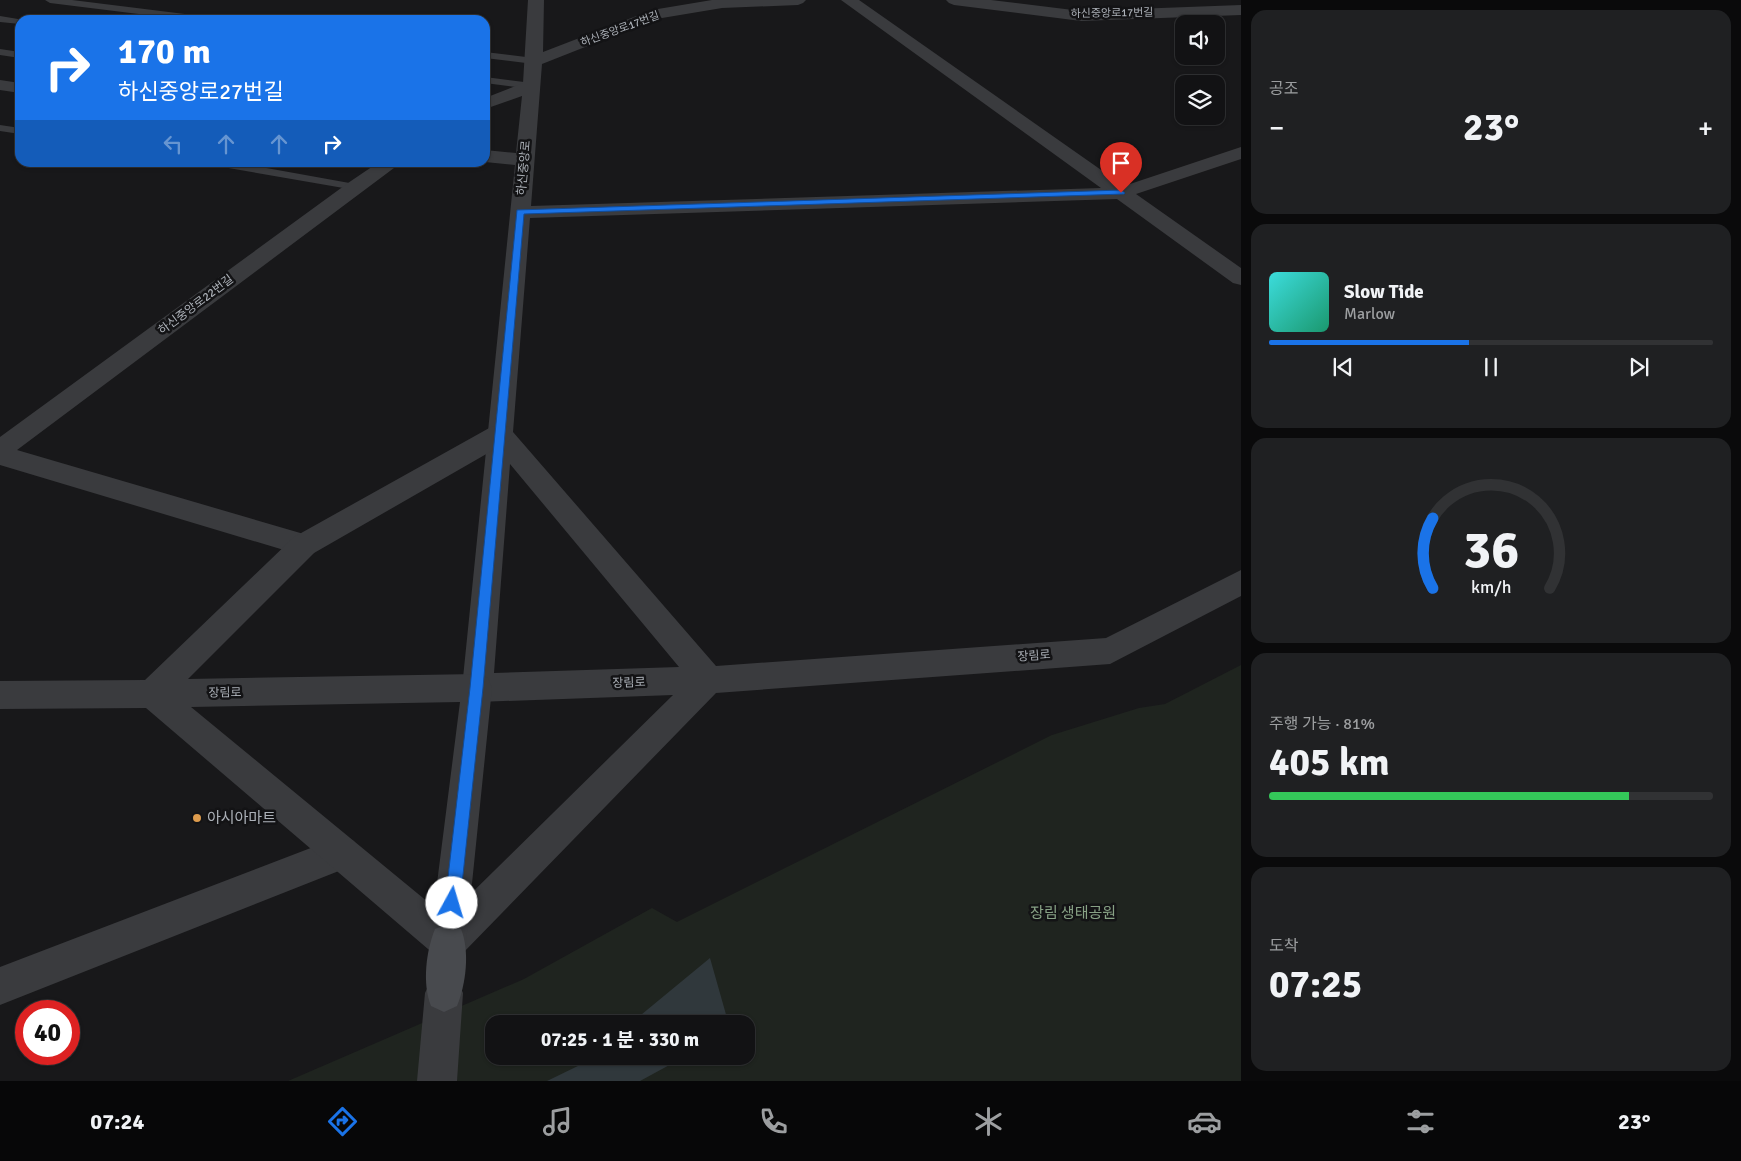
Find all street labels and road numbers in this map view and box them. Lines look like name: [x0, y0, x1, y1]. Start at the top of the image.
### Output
street label: 하신중앙로17번길: [1071, 6, 1153, 20]
street label: 하신중앙로17번길: [579, 9, 661, 49]
street label: 하신중앙로: [514, 140, 534, 196]
street label: 하신중앙로22번길: [155, 272, 237, 338]
street label: 장림로: [1017, 647, 1051, 665]
street label: 장림로: [612, 675, 646, 691]
street label: 장림로: [208, 685, 242, 701]

